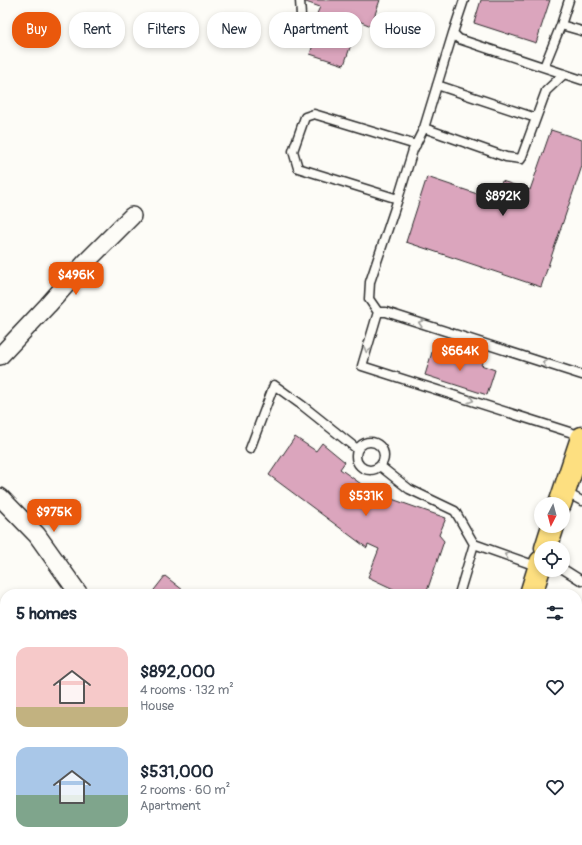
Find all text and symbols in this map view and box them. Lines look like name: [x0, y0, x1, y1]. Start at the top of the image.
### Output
chip: Buy: [12, 12, 61, 48]
chip: Rent: [69, 12, 125, 48]
chip: Filters: [133, 12, 199, 48]
chip: New: [207, 12, 261, 48]
chip: Apartment: [269, 12, 362, 48]
chip: House: [370, 12, 435, 48]
pin: $892K: [475, 183, 531, 217]
text: $892K: [485, 188, 521, 204]
pin: $496K: [48, 262, 104, 296]
text: $496K: [58, 267, 94, 283]
one-way arrow: [418, 319, 425, 328]
pin: $664K: [432, 338, 488, 372]
text: $664K: [441, 343, 479, 359]
one-way arrow: [363, 346, 372, 353]
one-way arrow: [542, 359, 549, 368]
one-way arrow: [467, 395, 474, 404]
pin: $531K: [338, 483, 394, 517]
text: $531K: [349, 488, 383, 504]
north arrow: [534, 497, 570, 533]
map controls: [534, 497, 570, 577]
pin: $975K: [26, 499, 82, 533]
text: $975K: [36, 504, 72, 520]
button: locate: [534, 541, 570, 577]
one-way arrow: [503, 552, 510, 560]
icon: filters: [544, 602, 566, 624]
text: 5 homes: [16, 603, 77, 624]
text: $892,000: [140, 661, 215, 682]
icon: home: [48, 663, 96, 711]
icon: heart: [544, 676, 566, 698]
text: 4 rooms · 132 m²: [140, 682, 234, 698]
text: House: [140, 698, 174, 714]
text: $531,000: [140, 761, 214, 782]
icon: home: [48, 763, 96, 811]
icon: heart: [544, 776, 566, 798]
text: 2 rooms · 60 m²: [140, 782, 230, 798]
text: Apartment: [140, 798, 201, 814]

